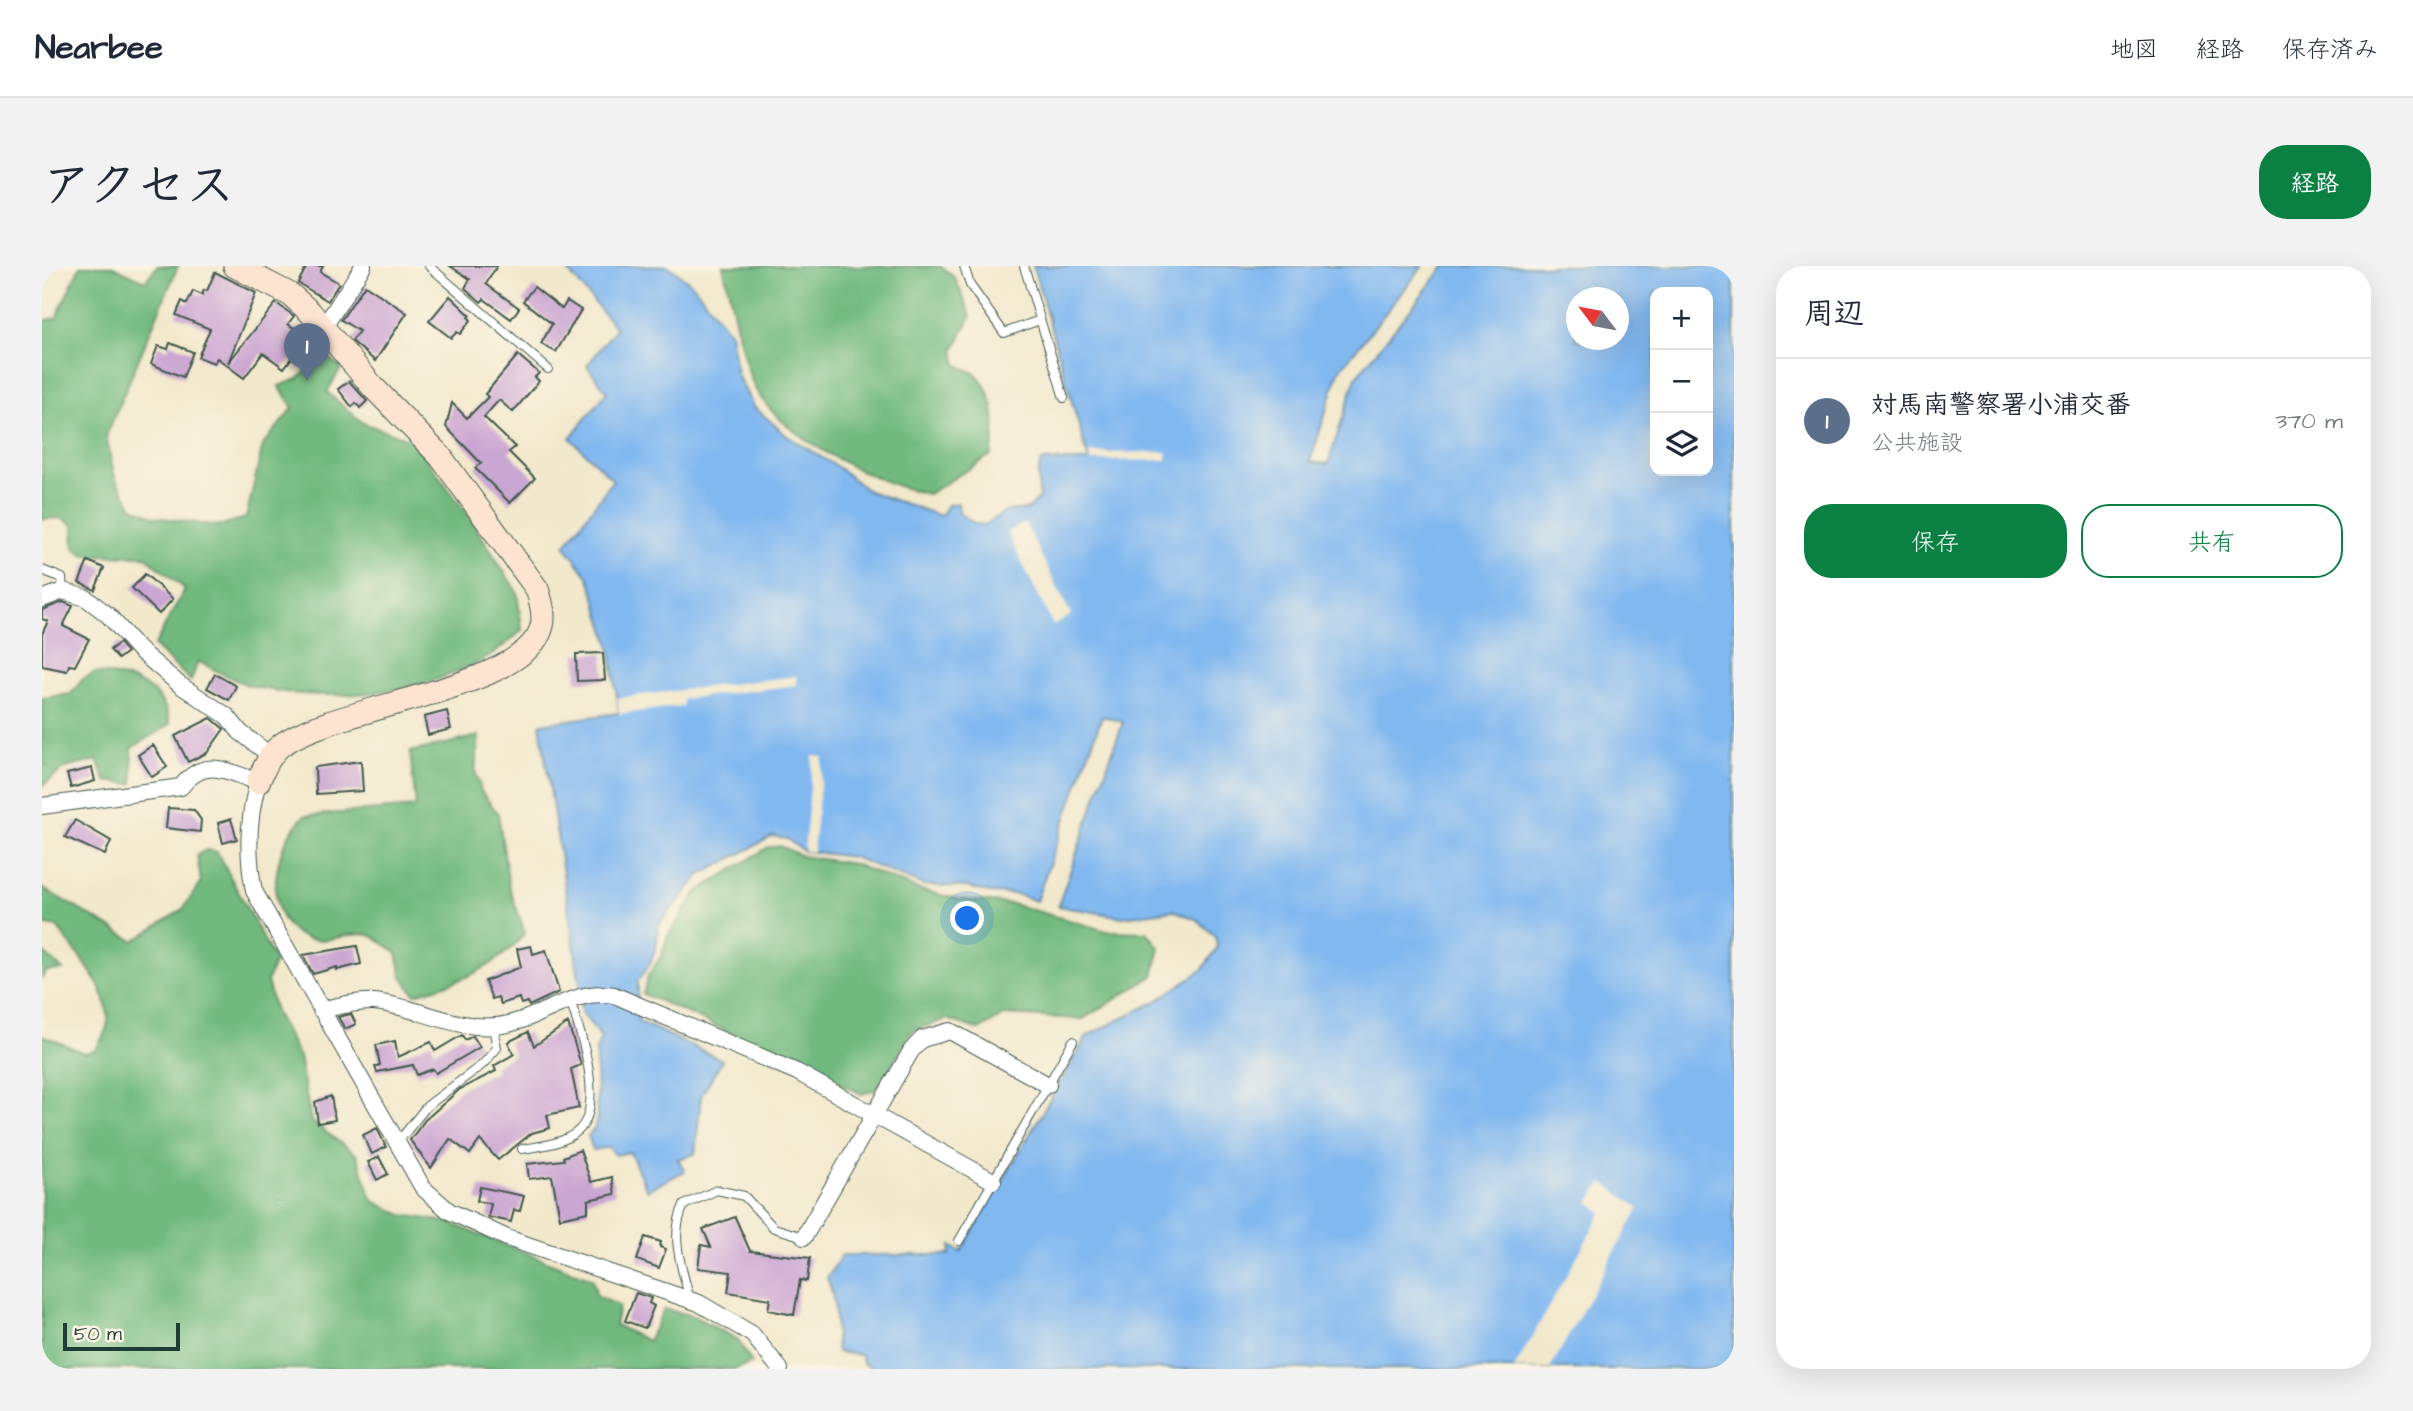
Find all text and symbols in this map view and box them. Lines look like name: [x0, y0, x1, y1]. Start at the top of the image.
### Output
text: Nearbee: [35, 25, 163, 71]
text: 地図: [2110, 33, 2158, 67]
text: 経路: [2196, 33, 2244, 67]
text: 保存済み: [2282, 33, 2378, 67]
button: 経路: [2259, 145, 2371, 219]
text: アクセス: [42, 153, 235, 221]
north arrow: [1566, 287, 1629, 350]
map controls: [1650, 287, 1713, 476]
button: +: [1650, 287, 1713, 350]
text: 周辺: [1804, 293, 1864, 335]
pin: 1: [284, 323, 330, 381]
button: −: [1650, 350, 1713, 413]
text: 対馬南警察署小浦交番: [1871, 387, 2131, 423]
text: 1: [1826, 405, 1828, 437]
text: 370 m: [2276, 405, 2343, 437]
button: layers: [1650, 413, 1713, 476]
text: 公共施設: [1871, 427, 1963, 459]
button: 保存: [1804, 504, 2067, 578]
button: 共有: [2081, 504, 2343, 578]
your location: [950, 901, 984, 935]
scale bar: [63, 1320, 180, 1352]
text: 50 m: [74, 1321, 122, 1348]

